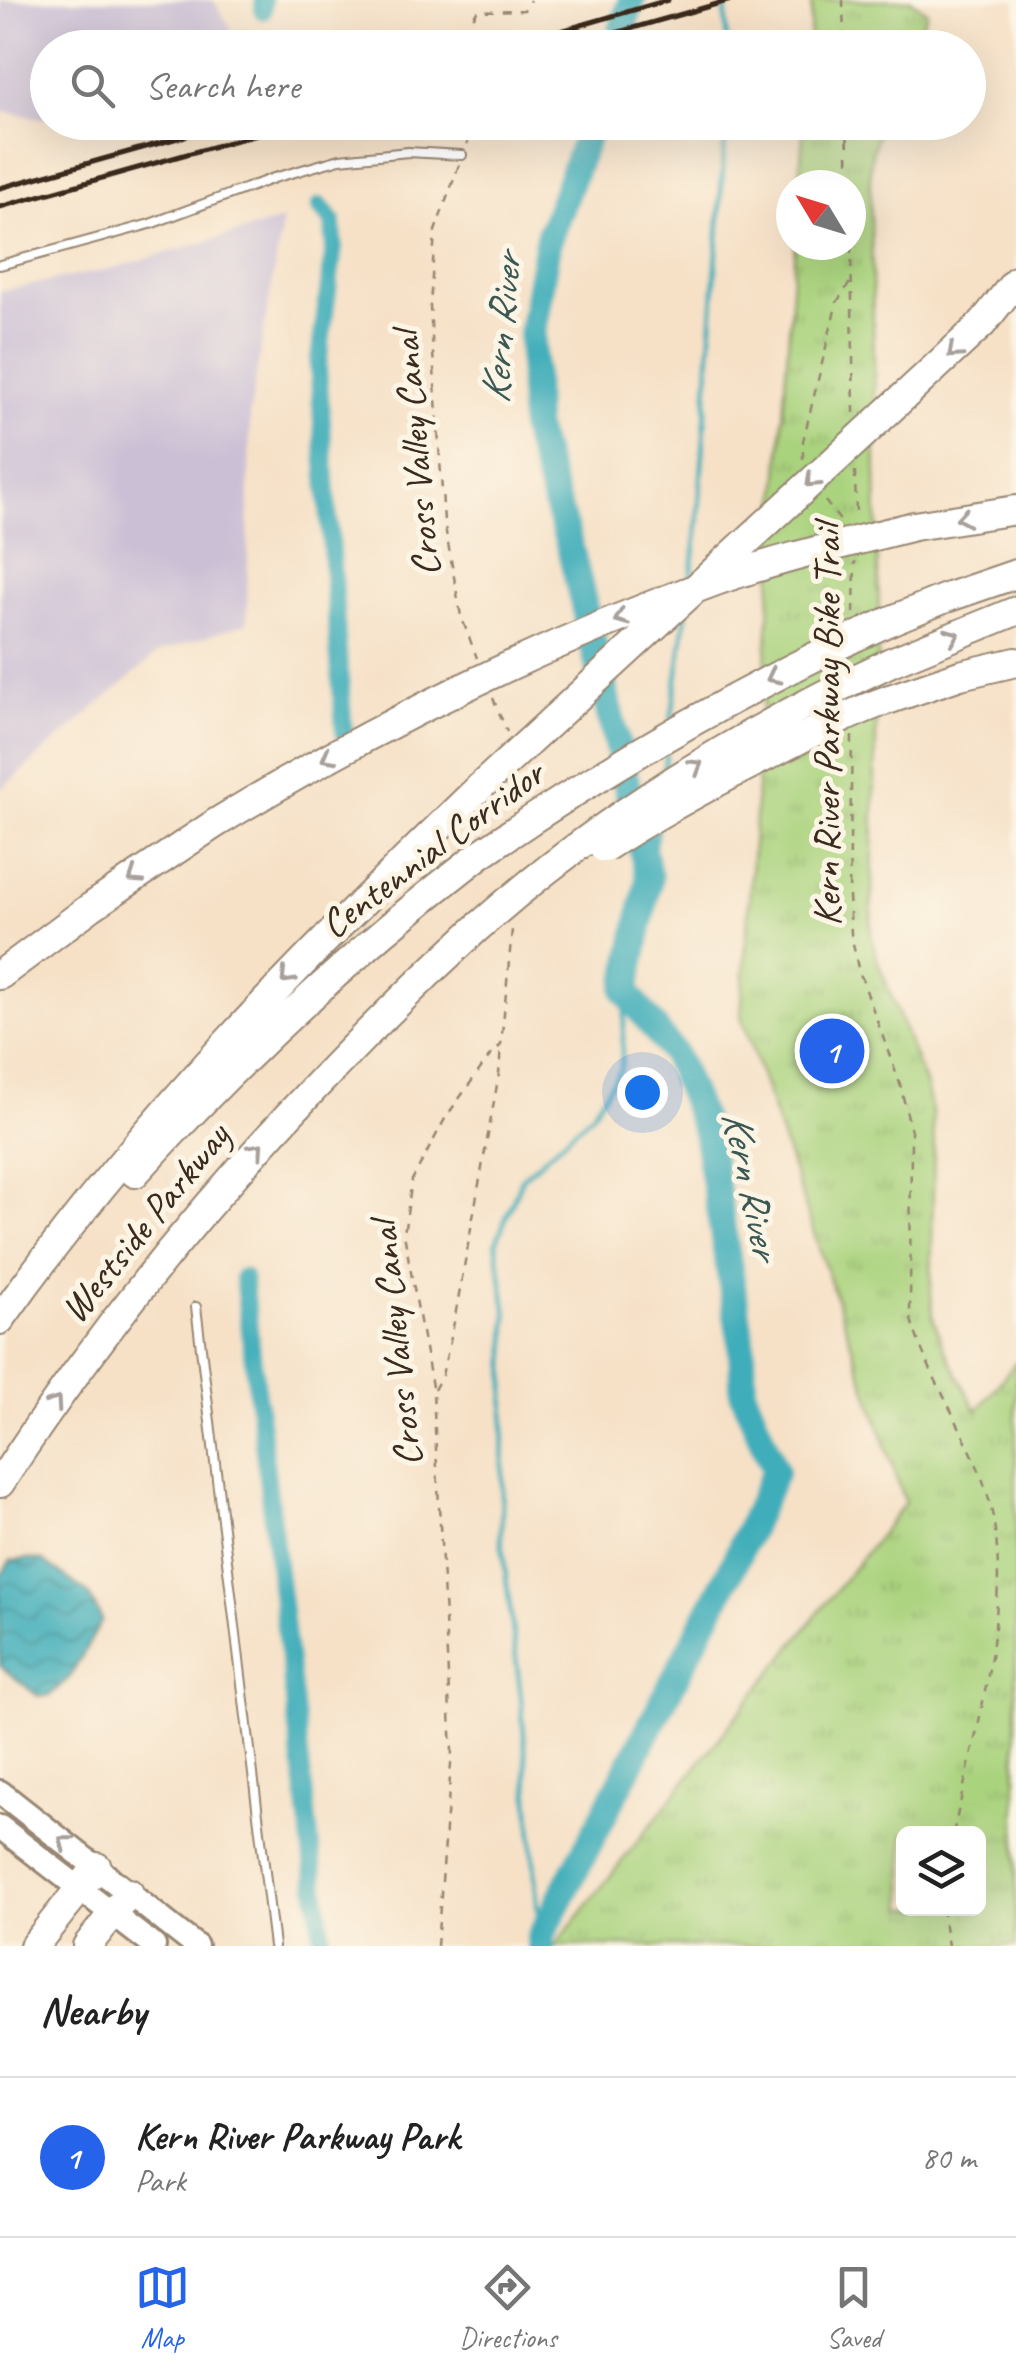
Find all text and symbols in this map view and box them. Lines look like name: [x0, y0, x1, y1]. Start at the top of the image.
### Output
search box: [30, 30, 986, 140]
icon: search: [65, 58, 120, 113]
text: Search here: [145, 62, 300, 109]
north arrow: [776, 170, 866, 260]
water label: Kern River: [468, 245, 535, 405]
street label: Cross Valley Canal: [380, 323, 452, 578]
one-way arrow: [947, 340, 965, 358]
one-way arrow: [805, 469, 824, 487]
one-way arrow: [955, 507, 972, 528]
street label: Kern River Parkway Bike Trail: [802, 518, 852, 926]
one-way arrow: [614, 606, 631, 627]
one-way arrow: [943, 627, 961, 647]
one-way arrow: [765, 665, 783, 684]
one-way arrow: [321, 745, 339, 765]
street label: Centennial Corridor: [310, 747, 557, 949]
one-way arrow: [685, 759, 703, 778]
one-way arrow: [127, 865, 146, 883]
one-way arrow: [281, 966, 299, 984]
pin: 1: [800, 1014, 864, 1088]
your location: [617, 1067, 668, 1118]
water label: Kern River: [710, 1106, 794, 1270]
street label: Westside Parkway: [49, 1111, 242, 1333]
one-way arrow: [246, 1142, 264, 1161]
street label: Cross Valley Canal: [358, 1213, 434, 1469]
one-way arrow: [43, 1395, 61, 1414]
map controls: [896, 1826, 986, 1916]
button: layers: [896, 1826, 986, 1916]
one-way arrow: [58, 1836, 76, 1854]
text: Nearby: [40, 1985, 146, 2038]
text: Kern River Parkway Park: [135, 2113, 459, 2160]
text: 1: [65, 2137, 80, 2178]
text: 80 m: [922, 2137, 976, 2178]
text: Park: [135, 2160, 186, 2201]
tab: Map: [135, 2260, 190, 2355]
tab: Directions: [459, 2260, 557, 2355]
tab: Saved: [826, 2260, 881, 2355]

